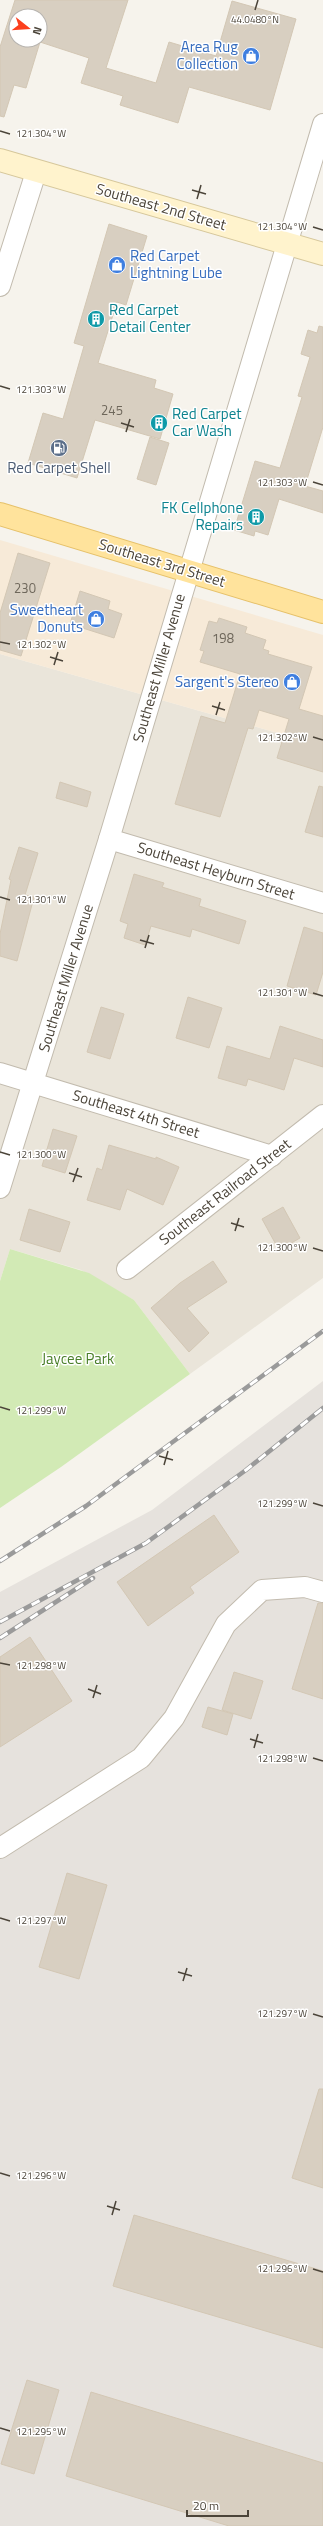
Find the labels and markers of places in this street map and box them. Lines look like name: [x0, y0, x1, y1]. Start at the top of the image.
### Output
place label: Area Rug Collection: [176, 35, 238, 75]
shop icon: Area Rug Collection: [241, 46, 261, 66]
place label: Red Carpet Lightning Lube: [130, 244, 222, 284]
shop icon: Red Carpet Lightning Lube: [107, 255, 127, 275]
place label: Red Carpet Detail Center: [109, 298, 191, 338]
building icon: Red Carpet Detail Center: [86, 309, 106, 329]
place label: Red Carpet Car Wash: [172, 402, 242, 442]
building icon: Red Carpet Car Wash: [149, 413, 169, 433]
fuel station icon: Red Carpet Shell: [49, 438, 69, 458]
place label: Red Carpet Shell: [7, 456, 111, 479]
place label: FK Cellphone Repairs: [161, 496, 243, 536]
building icon: FK Cellphone Repairs: [246, 507, 266, 527]
place label: Sweetheart Donuts: [10, 598, 84, 638]
shop icon: Sweetheart Donuts: [86, 609, 106, 629]
place label: Sargent's Stereo: [175, 670, 279, 693]
shop icon: Sargent's Stereo: [282, 672, 302, 692]

